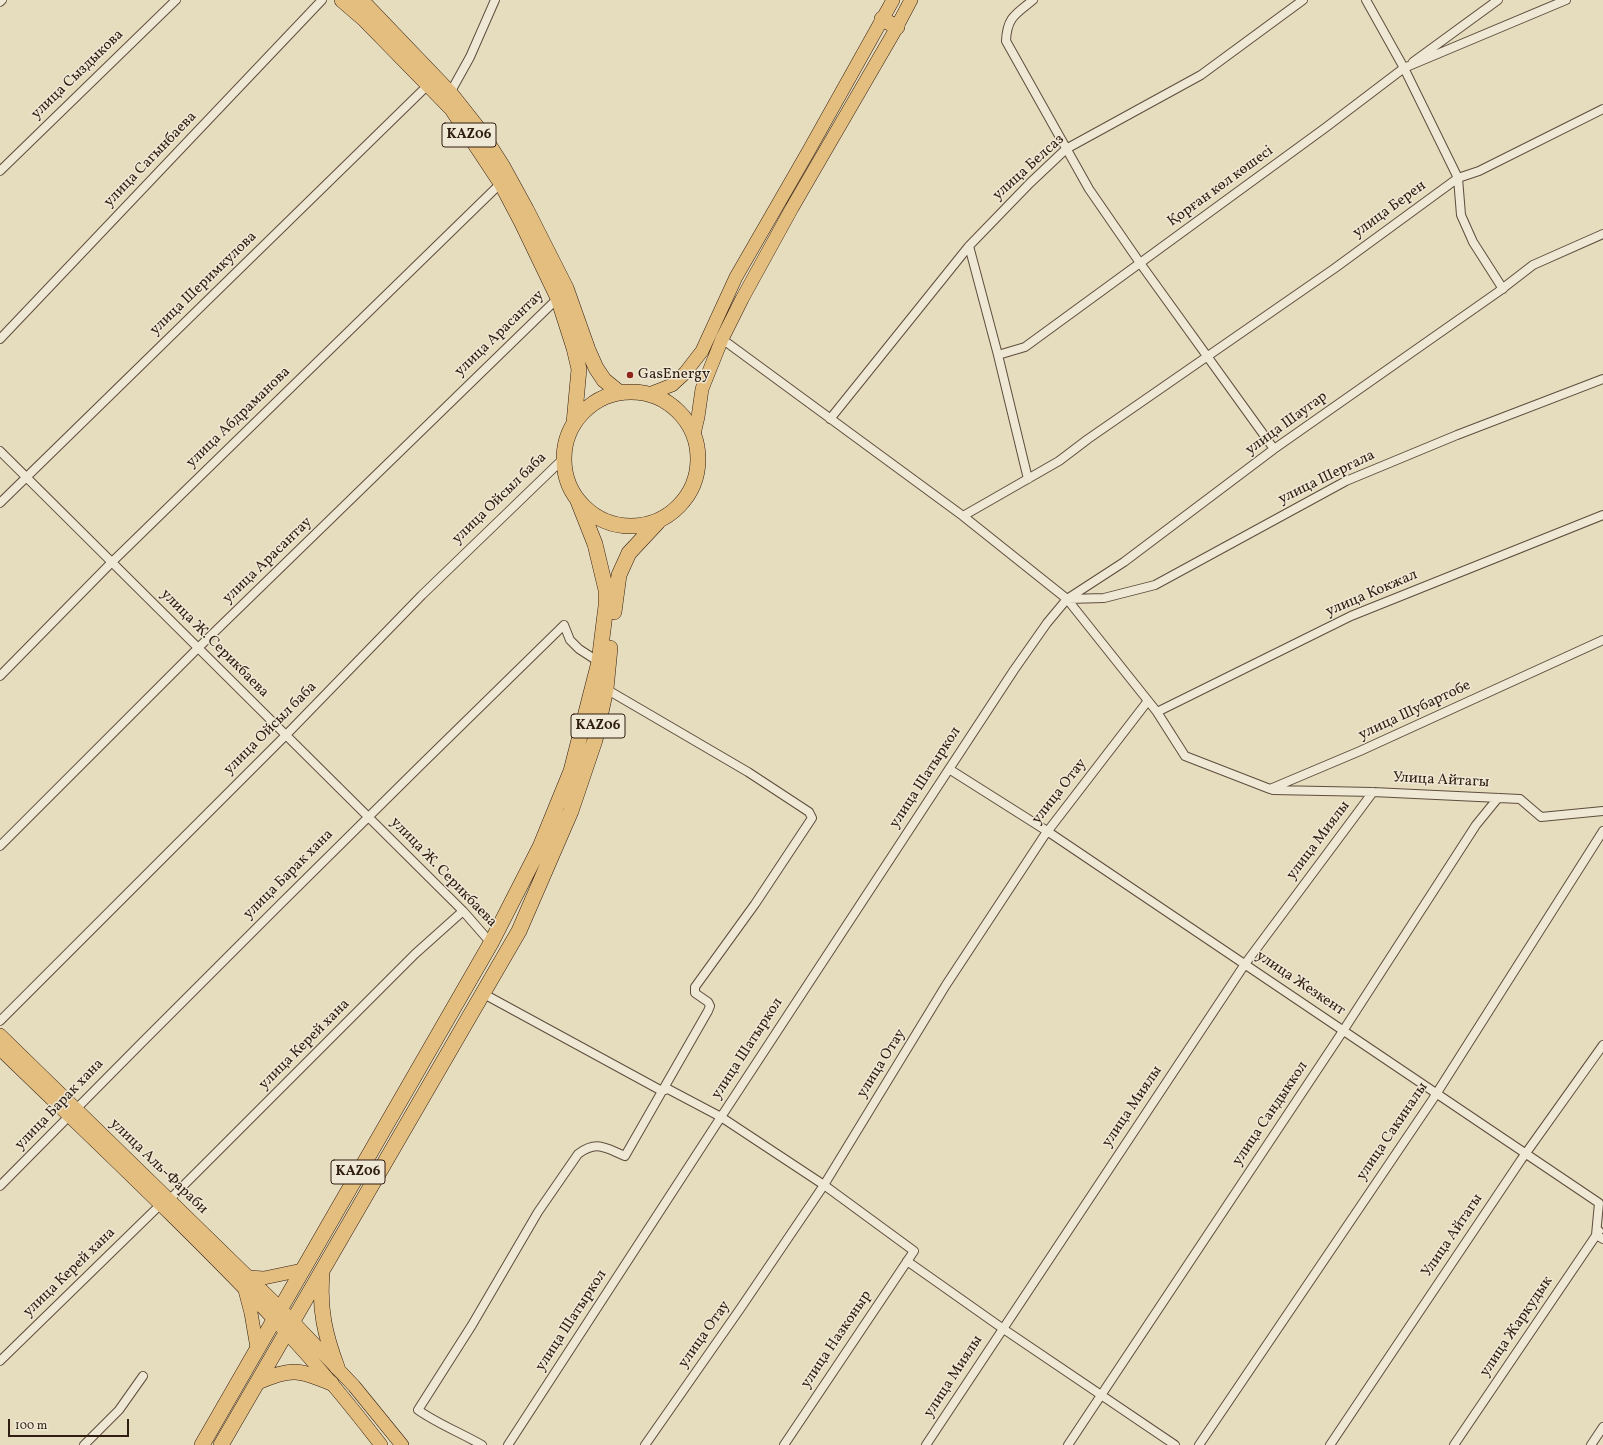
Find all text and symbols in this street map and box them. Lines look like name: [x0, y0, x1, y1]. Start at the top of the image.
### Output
street label: улица Сыздыкова: [28, 26, 128, 124]
street label: улица Сагынбаева: [101, 108, 201, 212]
road number: KАZ06: [442, 123, 496, 147]
street label: улица Белсаз: [990, 131, 1068, 205]
street label: Қорған көл көшесі: [1165, 143, 1277, 231]
street label: улица Берен: [1350, 177, 1430, 243]
street label: улица Шеримкулова: [147, 228, 261, 340]
street label: улица Арасантау: [452, 287, 548, 381]
street label: улица Абдраманова: [183, 364, 295, 472]
place label: GasEnergy: [638, 366, 710, 384]
marker: GasEnergy: [625, 370, 635, 380]
street label: улица Шаугар: [1243, 388, 1331, 460]
street label: улица Шергала: [1276, 447, 1378, 509]
street label: улица Ойсыл баба: [449, 449, 551, 549]
street label: улица Арасантау: [220, 514, 316, 608]
street label: улица Кокжал: [1323, 567, 1421, 621]
street label: улица Ж. Серикбаева: [156, 586, 272, 702]
street label: улица Шубартобе: [1356, 677, 1474, 745]
street label: улица Ойсыл баба: [221, 679, 321, 779]
road number: KАZ06: [571, 714, 625, 738]
street label: улица Шатыркол: [886, 724, 966, 832]
street label: улица Отау: [1029, 756, 1091, 828]
street label: Улица Айтагы: [1392, 769, 1490, 793]
street label: улица Миялы: [1283, 798, 1355, 884]
street label: улица Ж. Серикбаева: [386, 814, 500, 932]
street label: улица Барак хана: [240, 826, 338, 924]
street label: улица Жезкент: [1252, 948, 1348, 1020]
street label: улица Шатыркол: [708, 995, 788, 1103]
street label: улица Керей хана: [256, 996, 354, 1094]
street label: улица Отау: [854, 1026, 910, 1102]
street label: улица Барак хана: [12, 1056, 108, 1154]
street label: улица Сандыккол: [1229, 1058, 1313, 1170]
street label: улица Миялы: [1099, 1063, 1167, 1151]
street label: улица Сакиналы: [1354, 1079, 1432, 1185]
street label: улица Аль-Фараби: [105, 1116, 211, 1218]
road number: KАZ06: [331, 1160, 385, 1184]
street label: Улица Айтагы: [1419, 1191, 1487, 1281]
street label: улица Керей хана: [20, 1224, 120, 1322]
street label: улица Шатыркол: [532, 1267, 612, 1375]
street label: улица Жаркудык: [1477, 1273, 1557, 1381]
street label: улица Назконыр: [798, 1288, 876, 1392]
street label: улица Отау: [675, 1298, 735, 1372]
street label: улица Миялы: [921, 1332, 987, 1422]
scale bar: [10, 1411, 131, 1437]
text: 100 m: [15, 1418, 47, 1434]

